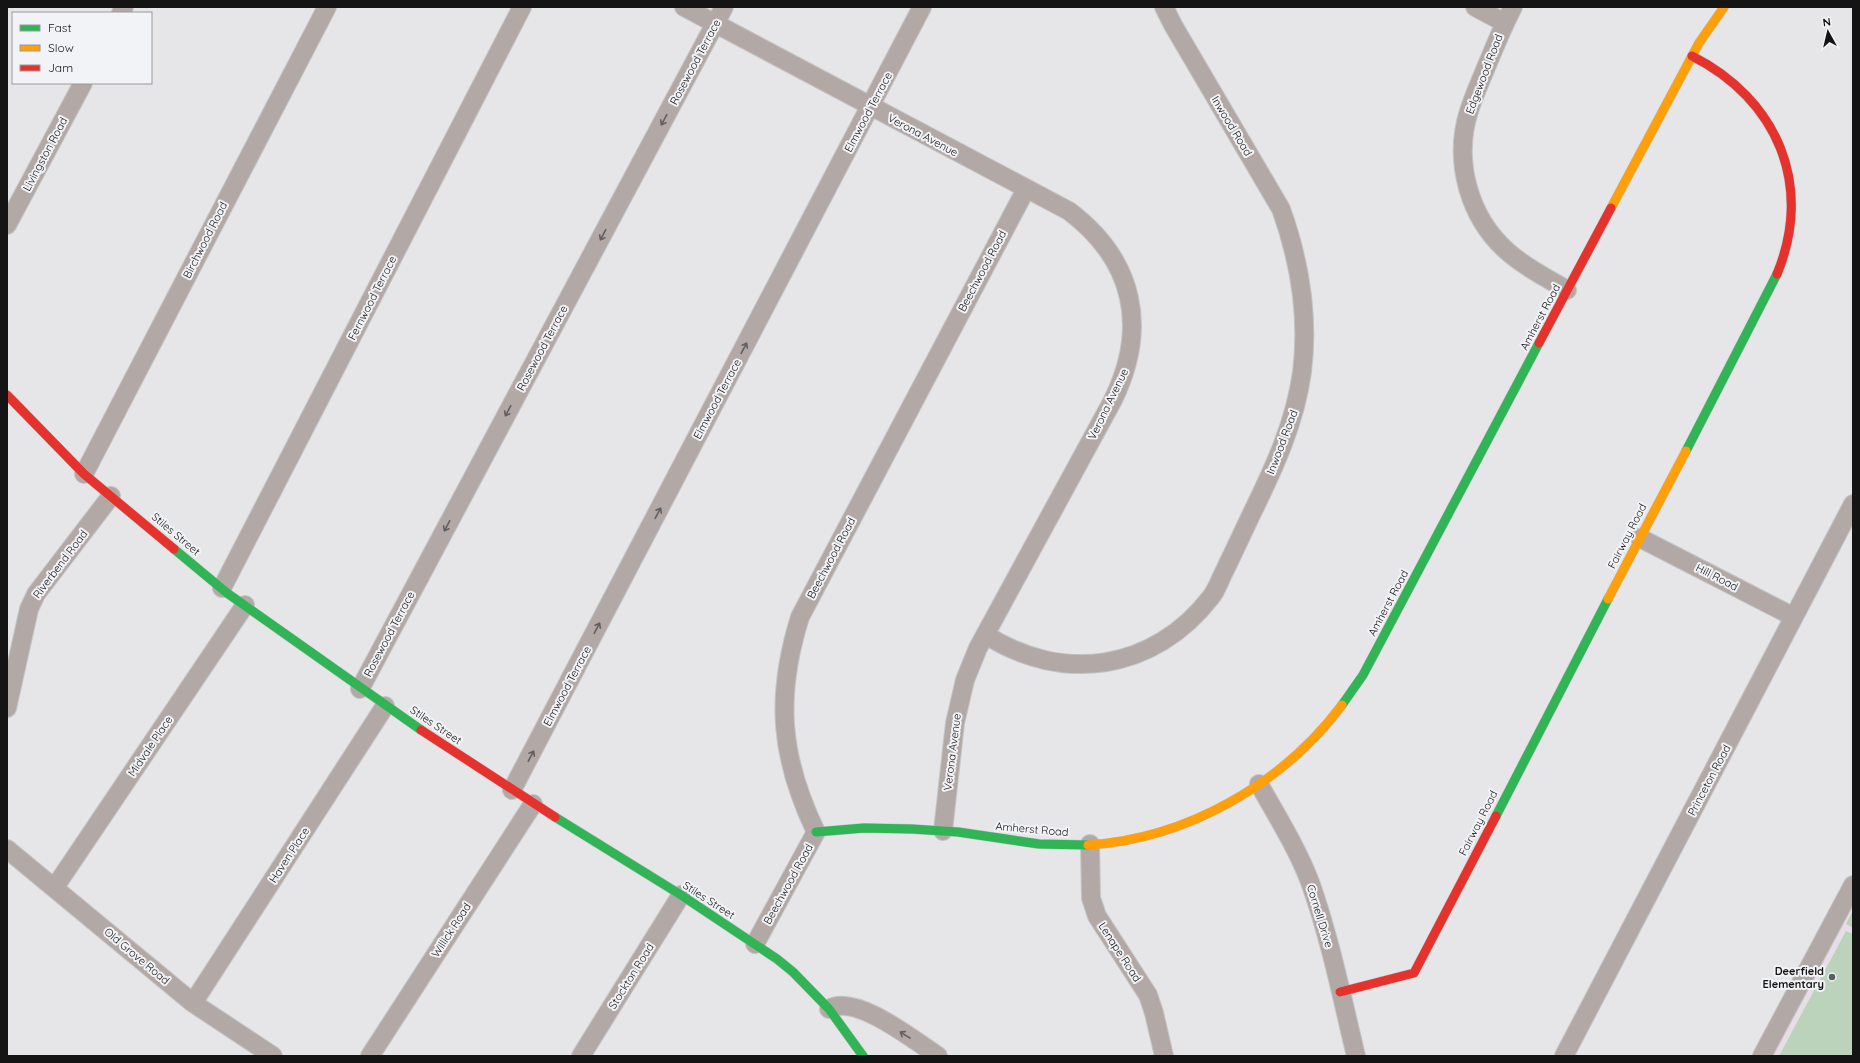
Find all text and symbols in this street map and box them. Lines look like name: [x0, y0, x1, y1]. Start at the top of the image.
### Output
legend: [12, 12, 152, 84]
north arrow: [1808, 12, 1848, 52]
text: N: [1822, 15, 1832, 30]
street label: Rosewood Terrace: [667, 17, 723, 107]
text: Fast: [48, 20, 72, 35]
street label: Edgewood Road: [1462, 32, 1506, 116]
text: Slow: [48, 40, 74, 55]
text: Jam: [48, 60, 73, 75]
street label: Elmwood Terrace: [841, 70, 895, 154]
street label: Inwood Road: [1209, 93, 1255, 159]
street label: Verona Avenue: [885, 111, 961, 159]
one-way arrow: [660, 114, 668, 126]
street label: Livingston Road: [20, 115, 70, 193]
street label: Birchwood Road: [180, 199, 230, 281]
one-way arrow: [599, 228, 606, 240]
street label: Beechwood Road: [955, 228, 1009, 314]
street label: Fernwood Terrace: [345, 254, 399, 342]
street label: Amherst Road: [1517, 281, 1563, 353]
street label: Rosewood Terrace: [514, 303, 570, 393]
one-way arrow: [741, 342, 748, 354]
street label: Elmwood Terrace: [690, 357, 744, 441]
street label: Verona Avenue: [1085, 366, 1131, 442]
one-way arrow: [504, 405, 512, 417]
street label: Inwood Road: [1263, 408, 1301, 476]
street label: Fairway Road: [1605, 501, 1649, 571]
one-way arrow: [654, 507, 662, 519]
street label: Stiles Street: [149, 510, 203, 559]
street label: Beechwood Road: [804, 515, 858, 601]
one-way arrow: [443, 519, 450, 531]
street label: Riverbend Road: [30, 527, 90, 601]
street label: Hill Road: [1693, 560, 1741, 594]
street label: Amherst Road: [1365, 567, 1411, 639]
street label: Rosewood Terrace: [361, 589, 417, 679]
one-way arrow: [594, 622, 602, 634]
street label: Elmwood Terrace: [540, 644, 594, 728]
street label: Stiles Street: [408, 703, 465, 747]
street label: Midvale Place: [125, 713, 175, 779]
street label: Verona Avenue: [940, 713, 964, 791]
street label: Princeton Road: [1684, 742, 1734, 818]
one-way arrow: [527, 750, 535, 762]
street label: Fairway Road: [1456, 788, 1500, 858]
street label: Amherst Road: [995, 819, 1069, 839]
street label: Haven Place: [266, 825, 312, 885]
street label: Beechwood Road: [760, 841, 816, 927]
street label: Stiles Street: [680, 878, 738, 922]
street label: Cornell Drive: [1304, 883, 1336, 949]
street label: Willick Road: [428, 900, 474, 960]
street label: Lenape Road: [1096, 920, 1144, 984]
street label: Old Grove Road: [101, 925, 173, 987]
street label: Stockton Road: [605, 940, 657, 1012]
place label: Deerfield Elementary: [1763, 964, 1824, 991]
marker: Deerfield Elementary: [1827, 972, 1837, 982]
one-way arrow: [900, 1031, 911, 1039]

